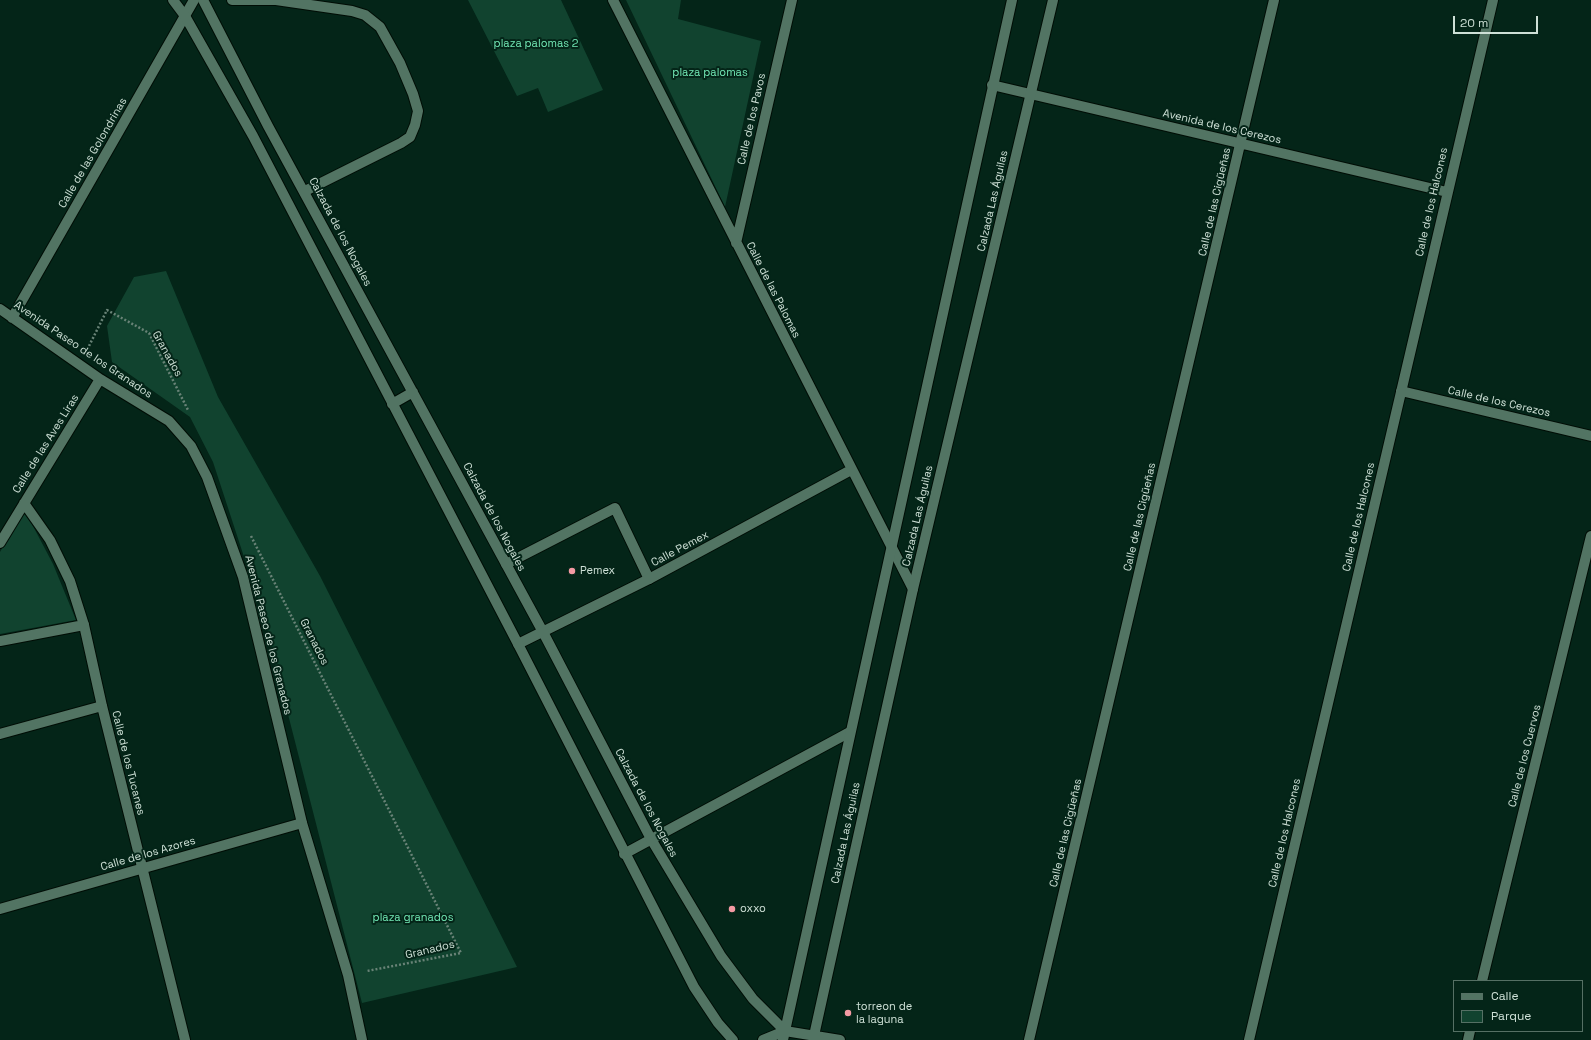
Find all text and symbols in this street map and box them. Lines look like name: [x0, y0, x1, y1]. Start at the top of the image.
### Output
scale bar: [1455, 8, 1540, 34]
text: 20 m: [1460, 15, 1488, 31]
park label: plaza palomas 2: [494, 37, 578, 51]
park label: plaza palomas: [672, 66, 748, 80]
street label: Calle de los Pavos: [735, 72, 769, 166]
street label: Calle de las Golondrinas: [56, 95, 130, 211]
street label: Avenida de los Cerezos: [1162, 107, 1282, 147]
street label: Calle de las Cigüeñas: [1196, 146, 1234, 258]
street label: Calle de los Halcones: [1413, 146, 1451, 258]
street label: Calzada Las Águilas: [975, 149, 1011, 253]
street label: Calzada de los Nogales: [306, 175, 374, 289]
street label: Calle de las Palomas: [743, 240, 803, 340]
street label: Avenida Paseo de los Granados: [11, 299, 155, 401]
street label: Granados: [149, 329, 185, 379]
street label: Calle de los Cerezos: [1447, 384, 1551, 420]
street label: Calle de las Aves Liras: [10, 392, 82, 496]
street label: Calzada de los Nogales: [460, 460, 528, 574]
street label: Calle de las Cigüeñas: [1121, 461, 1159, 573]
street label: Calle de los Halcones: [1340, 461, 1378, 573]
street label: Calzada Las Águilas: [900, 464, 936, 568]
street label: Calle Pemex: [649, 528, 711, 570]
street label: Avenida Paseo de los Granados: [242, 554, 294, 716]
place label: Pemex: [580, 564, 615, 578]
marker: Pemex: [567, 566, 577, 576]
street label: Granados: [297, 617, 331, 667]
street label: Calle de los Cuervos: [1506, 703, 1544, 809]
street label: Calle de los Tucanes: [109, 710, 147, 816]
street label: Calzada de los Nogales: [612, 746, 680, 860]
street label: Calle de las Cigüeñas: [1047, 777, 1085, 889]
street label: Calle de los Halcones: [1266, 777, 1304, 889]
street label: Calzada Las Águilas: [829, 781, 863, 885]
street label: Calle de los Azores: [99, 834, 197, 874]
place label: oxxo: [740, 902, 766, 916]
marker: oxxo: [727, 904, 737, 914]
park label: plaza granados: [373, 911, 453, 925]
street label: Granados: [404, 938, 456, 962]
legend: [1453, 980, 1583, 1032]
text: Calle: [1491, 988, 1519, 1004]
place label: torreon de la laguna: [856, 1000, 912, 1026]
marker: torreon de la laguna: [843, 1008, 853, 1018]
text: Parque: [1491, 1008, 1531, 1024]

